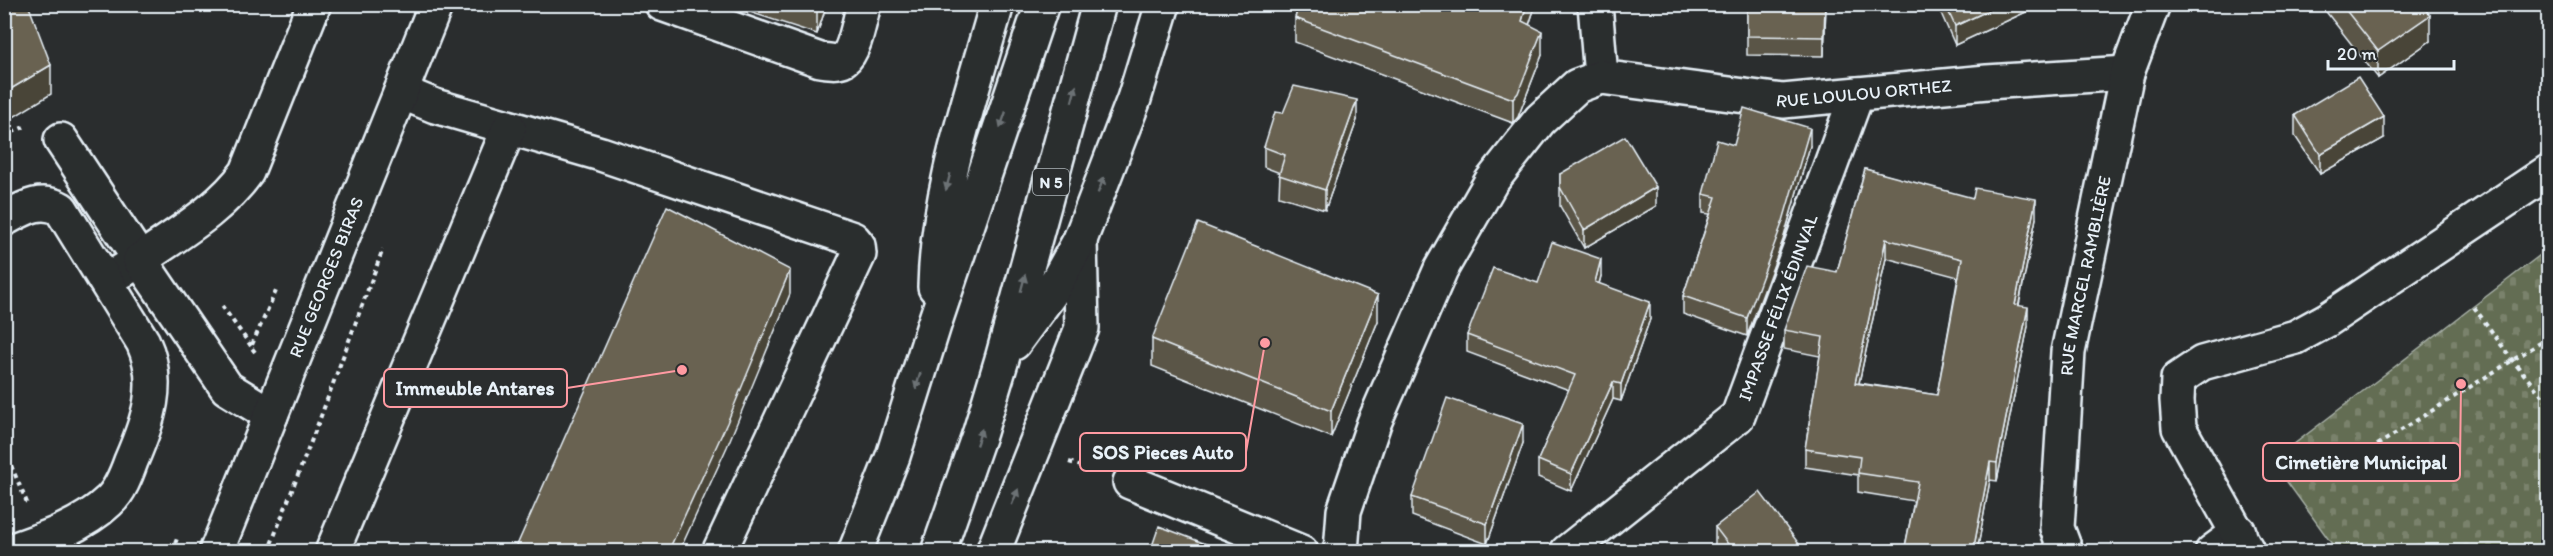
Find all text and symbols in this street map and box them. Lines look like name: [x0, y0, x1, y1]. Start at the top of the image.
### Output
scale bar: [2328, 33, 2454, 71]
text: 20 m: [2337, 43, 2377, 65]
street label: RUE LOULOU ORTHEZ: [1775, 74, 1952, 112]
one-way arrow: [1070, 85, 1080, 104]
one-way arrow: [998, 111, 1007, 129]
road number: N 5: [1033, 169, 1069, 195]
one-way arrow: [942, 173, 952, 192]
street label: RUE MARCEL RAMBLIÈRE: [2056, 174, 2116, 376]
one-way arrow: [1097, 176, 1106, 194]
street label: RUE GEORGES BIRAS: [284, 194, 368, 361]
street label: IMPASSE FÉLIX ÉDINVAL: [1734, 211, 1823, 404]
one-way arrow: [1019, 273, 1028, 291]
callout: Immeuble Antares: [384, 369, 567, 407]
one-way arrow: [913, 372, 922, 390]
text: Immeuble Antares: [396, 376, 555, 400]
one-way arrow: [974, 428, 984, 446]
callout: SOS Pieces Auto: [1080, 433, 1246, 471]
text: SOS Pieces Auto: [1092, 440, 1234, 464]
callout: Cimetière Municipal: [2263, 443, 2460, 481]
text: Cimetière Municipal: [2275, 450, 2447, 475]
one-way arrow: [1011, 488, 1020, 506]

